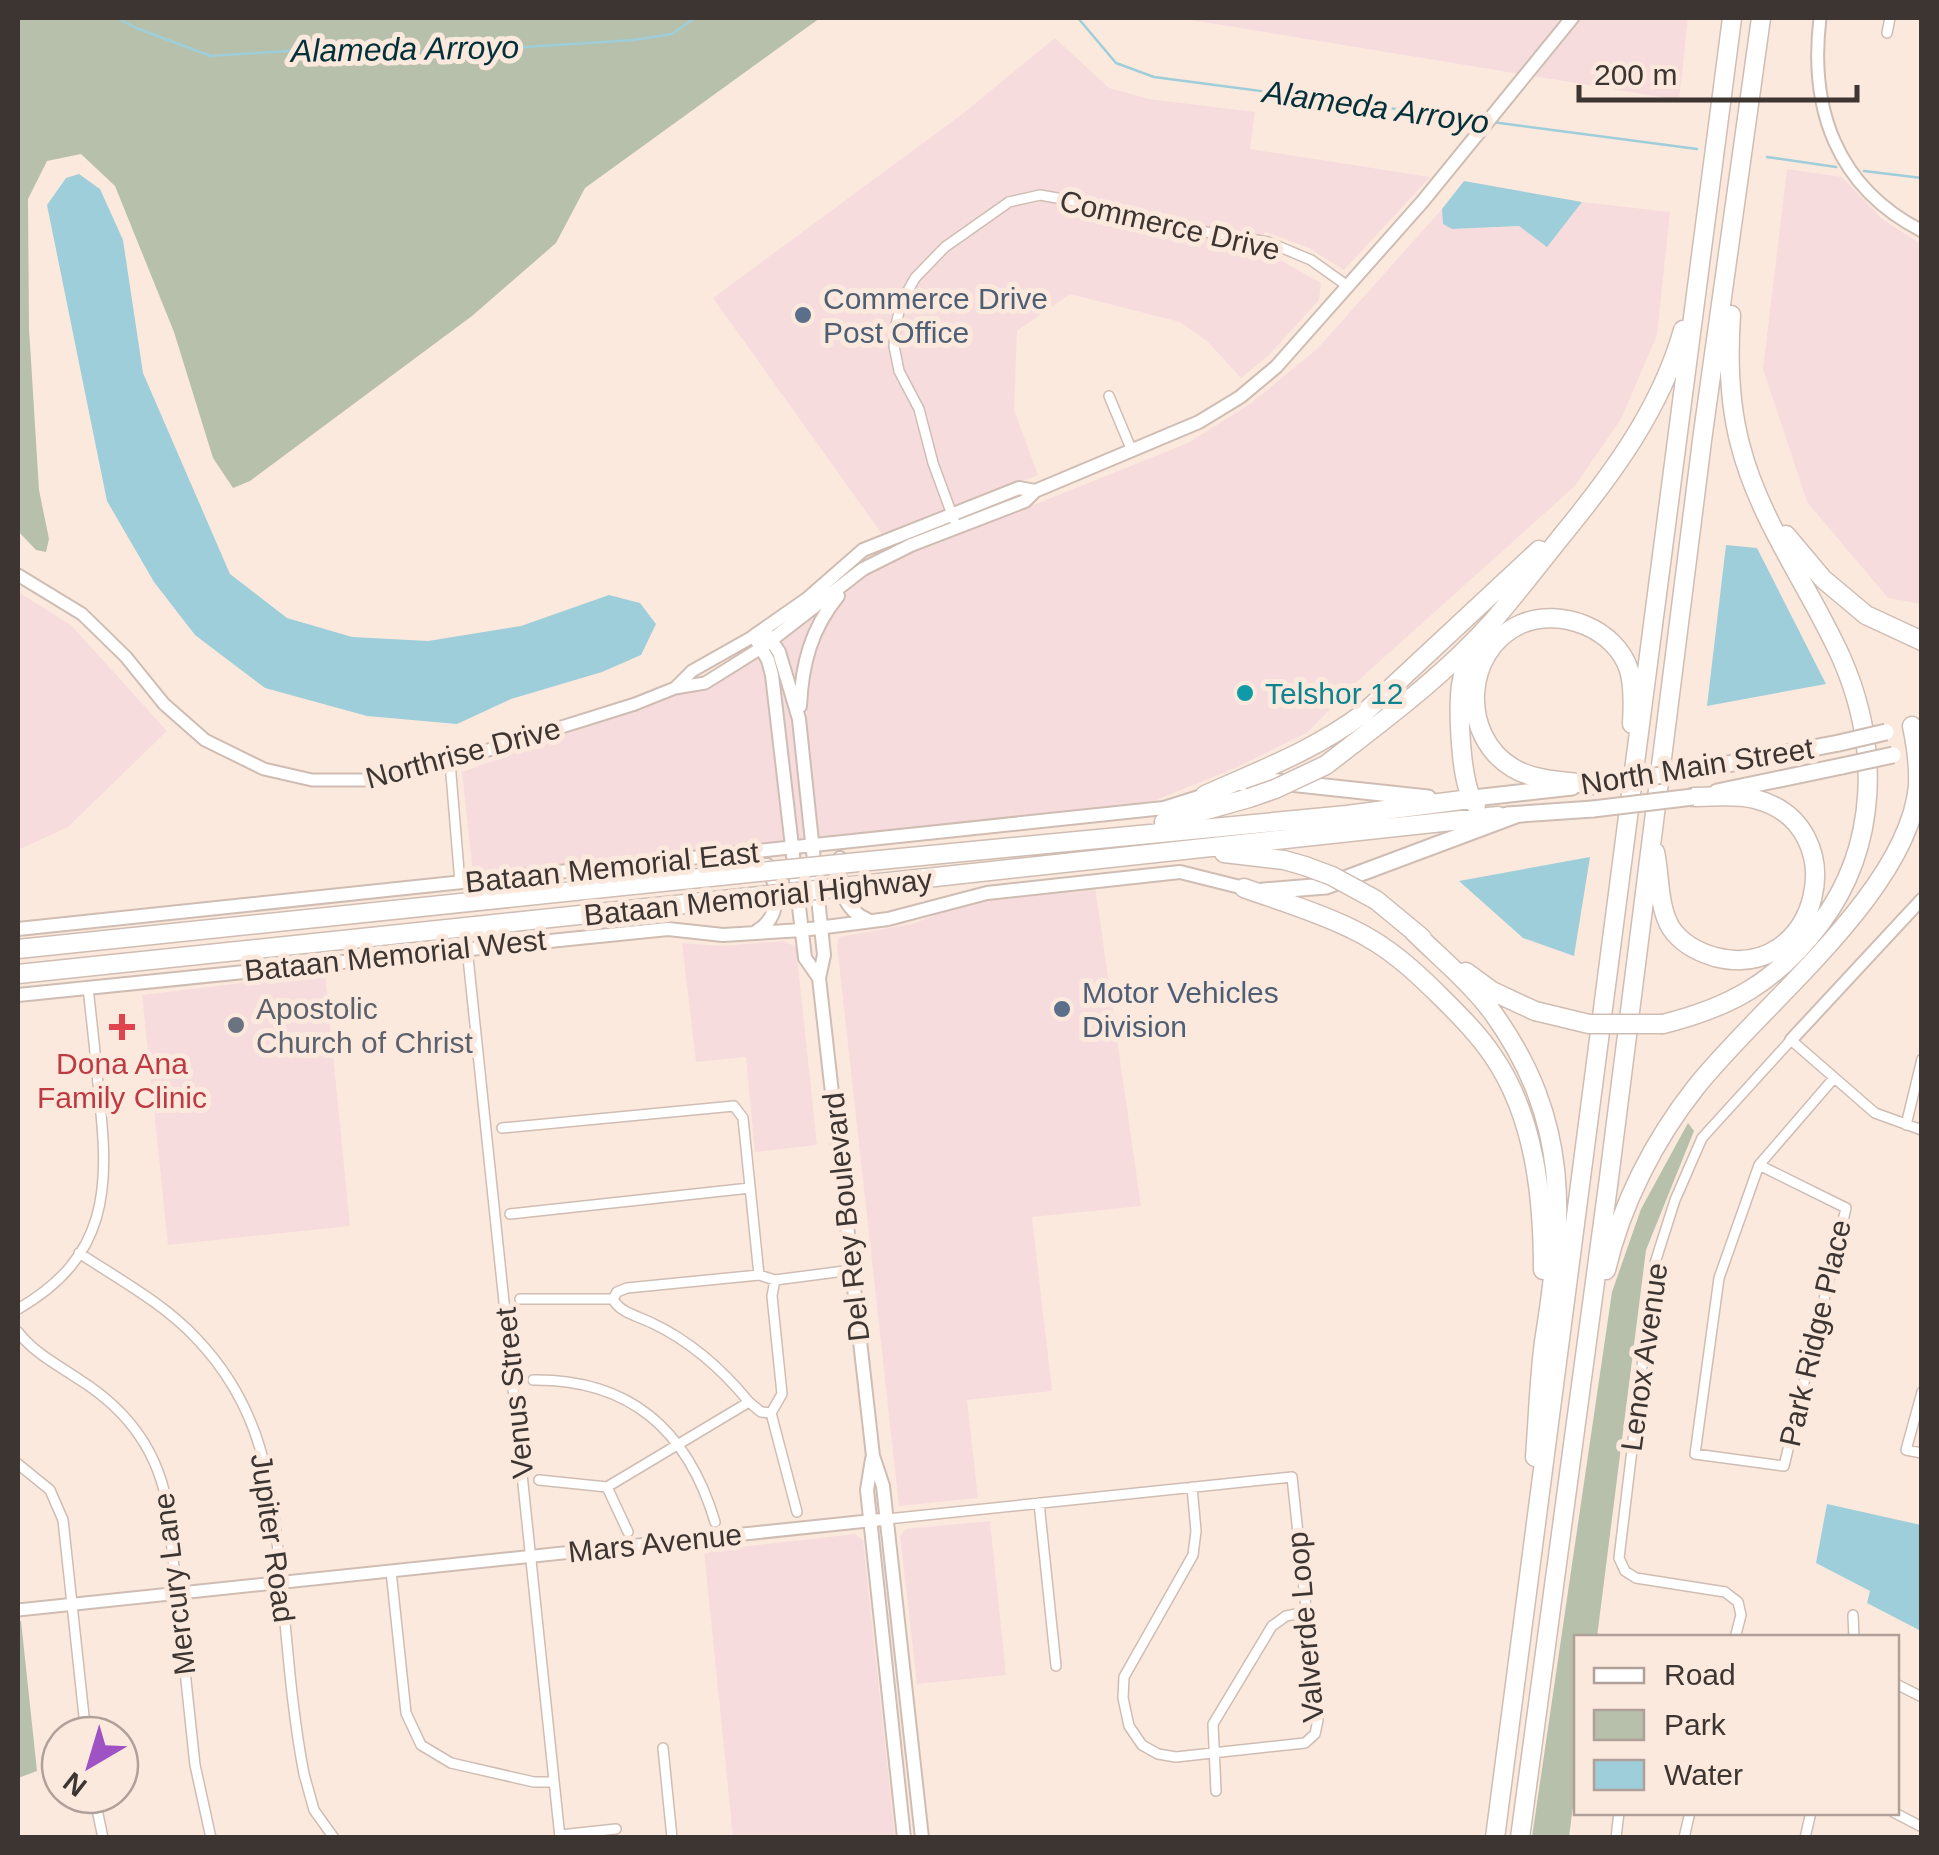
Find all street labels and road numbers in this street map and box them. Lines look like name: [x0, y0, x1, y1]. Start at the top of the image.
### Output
street label: Commerce Drive: [1057, 184, 1283, 266]
street label: Northrise Drive: [362, 711, 564, 795]
street label: North Main Street: [1578, 731, 1816, 801]
street label: Bataan Memorial East: [464, 835, 761, 899]
street label: Bataan Memorial Highway: [582, 862, 934, 932]
street label: Bataan Memorial West: [243, 923, 548, 987]
street label: Del Rey Boulevard: [817, 1091, 875, 1343]
street label: Park Ridge Place: [1773, 1216, 1857, 1450]
street label: Lenox Avenue: [1614, 1261, 1674, 1453]
street label: Venus Street: [489, 1305, 539, 1480]
street label: Jupiter Road: [245, 1451, 301, 1625]
street label: Mercury Lane: [146, 1491, 202, 1677]
street label: Mars Avenue: [566, 1517, 744, 1569]
street label: Valverde Loop: [1280, 1530, 1330, 1724]

